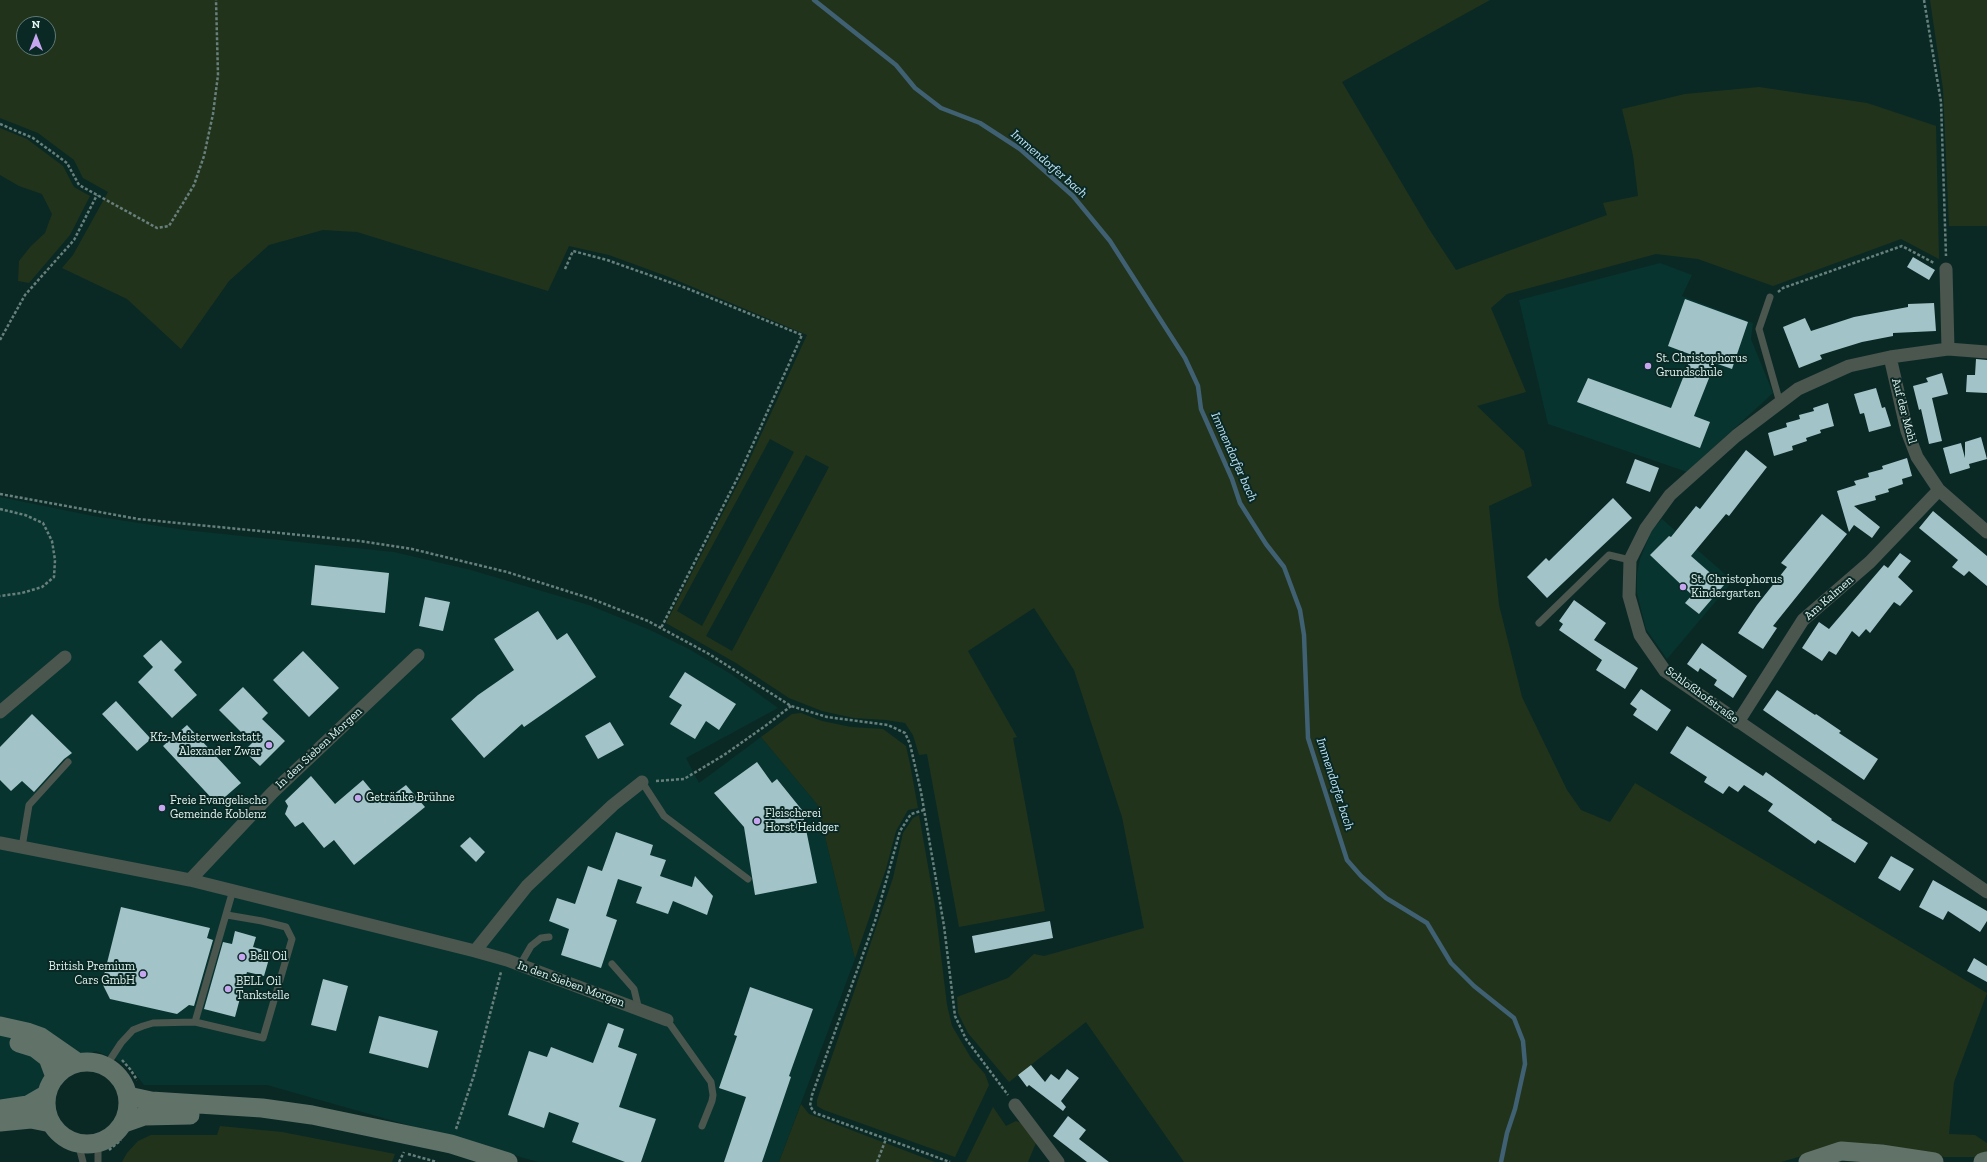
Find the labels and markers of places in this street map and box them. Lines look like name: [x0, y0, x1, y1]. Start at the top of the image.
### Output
place label: St. Christophorus Grundschule: [1656, 352, 1747, 380]
marker: St. Christophorus Grundschule: [1643, 361, 1653, 371]
place label: St. Christophorus Kindergarten: [1691, 573, 1782, 601]
marker: St. Christophorus Kindergarten: [1678, 582, 1688, 592]
place label: Kfz-Meisterwerkstatt Alexander Zwar: [150, 731, 261, 759]
marker: Kfz-Meisterwerkstatt Alexander Zwar: [264, 740, 274, 750]
place label: Getränke Brühne: [366, 791, 455, 805]
marker: Getränke Brühne: [353, 793, 363, 803]
place label: Freie Evangelische Gemeinde Koblenz: [170, 794, 267, 822]
marker: Freie Evangelische Gemeinde Koblenz: [157, 803, 167, 813]
place label: Fleischerei Horst Heidger: [765, 807, 839, 835]
marker: Fleischerei Horst Heidger: [752, 816, 762, 826]
place label: Bell Oil: [250, 950, 287, 964]
marker: Bell Oil: [237, 952, 247, 962]
place label: British Premium Cars GmbH: [48, 960, 135, 988]
marker: British Premium Cars GmbH: [138, 969, 148, 979]
place label: BELL Oil Tankstelle: [236, 975, 289, 1003]
marker: BELL Oil Tankstelle: [223, 984, 233, 994]

